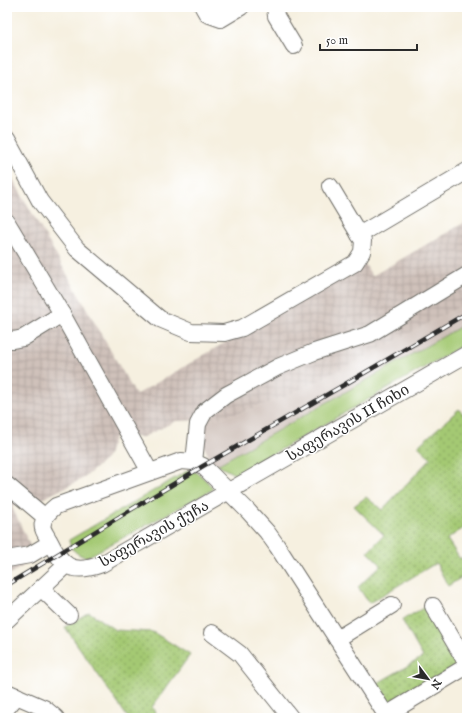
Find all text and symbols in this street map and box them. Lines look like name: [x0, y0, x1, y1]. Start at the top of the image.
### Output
scale bar: [320, 26, 417, 52]
text: 50 m: [326, 33, 348, 48]
street label: საფერავის II ჩიხი: [283, 380, 413, 466]
street label: საფერავის ქუჩა: [96, 496, 212, 572]
north arrow: [408, 659, 448, 699]
text: N: [427, 675, 445, 692]

